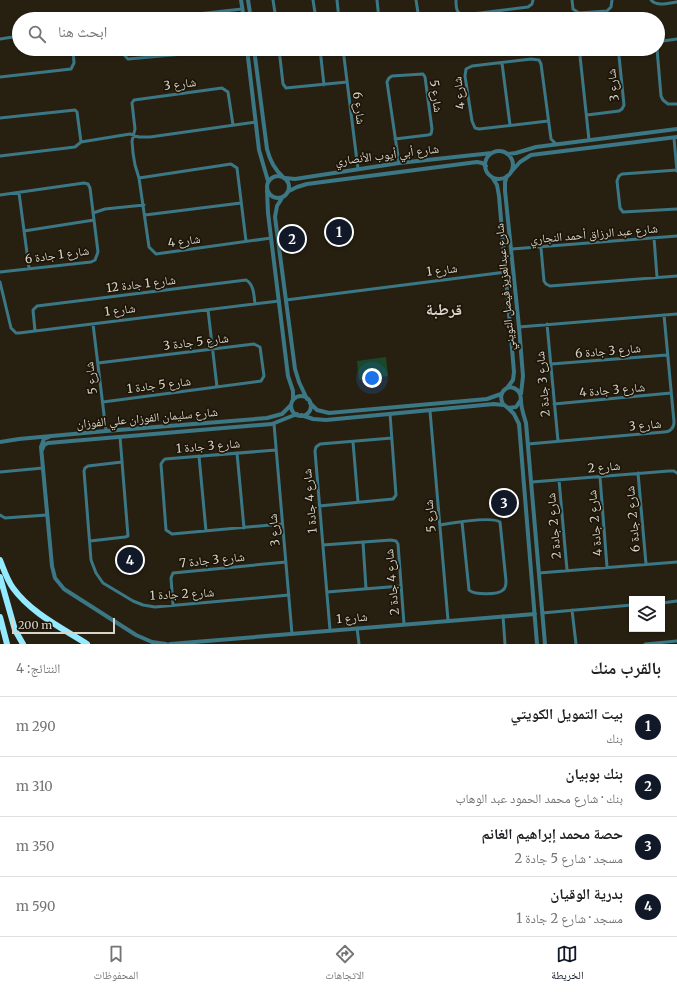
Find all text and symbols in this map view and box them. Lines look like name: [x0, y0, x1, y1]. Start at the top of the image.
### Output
search box: [12, 12, 665, 56]
text: ابحث هنا: [58, 22, 107, 41]
icon: search: [26, 23, 48, 45]
street label: شارع 3: [603, 68, 623, 102]
street label: شارع 3: [163, 74, 197, 94]
street label: شارع 4: [449, 76, 469, 110]
street label: شارع 5: [426, 79, 446, 113]
street label: شارع 6: [349, 91, 369, 125]
street label: شارع أبي أيوب الأنصاري: [334, 141, 440, 171]
pin: 1: [326, 217, 352, 247]
street label: شارع عبد الرزاق أحمد النجاري: [530, 220, 659, 250]
street label: شارع عبدالعزيز فيصل الثويني: [491, 222, 521, 351]
pin: 2: [279, 224, 305, 254]
street label: شارع 4: [167, 231, 202, 251]
street label: شارع 1 جادة 6: [24, 243, 90, 267]
street label: شارع 1: [426, 260, 459, 280]
street label: شارع 1 جادة 12: [105, 272, 177, 296]
district label: قرطبة: [426, 299, 462, 319]
street label: شارع 1: [104, 300, 137, 320]
street label: شارع 5 جادة 3: [162, 330, 230, 354]
street label: شارع 3 جادة 6: [574, 340, 642, 362]
street label: شارع 3 جادة 2: [532, 350, 554, 418]
street label: شارع 5: [81, 361, 101, 395]
your location: [362, 368, 382, 388]
street label: شارع 5 جادة 1: [126, 373, 192, 397]
street label: شارع 3 جادة 4: [578, 379, 646, 401]
street label: شارع سليمان الفوزان علي الفوزان: [76, 404, 219, 434]
street label: شارع 3: [628, 416, 662, 434]
street label: شارع 3 جادة 1: [175, 435, 241, 457]
street label: شارع 2: [587, 458, 621, 476]
street label: شارع 4 جادة 1: [299, 468, 321, 534]
street label: شارع 2 جادة 6: [622, 485, 644, 553]
pin: 3: [491, 488, 517, 518]
street label: شارع 2 جادة 4: [584, 489, 606, 557]
street label: شارع 2 جادة 2: [543, 492, 565, 560]
street label: شارع 5: [421, 499, 439, 533]
street label: شارع 3: [265, 513, 283, 547]
pin: 4: [117, 545, 143, 575]
street label: شارع 4 جادة 2: [381, 548, 403, 616]
street label: شارع 3 جادة 7: [179, 549, 246, 571]
street label: شارع 2 جادة 1: [149, 584, 215, 604]
map controls: [629, 596, 665, 632]
button: layers: [629, 596, 665, 632]
street label: شارع 1: [336, 609, 368, 627]
scale bar: [12, 616, 115, 635]
text: 200 m: [18, 618, 52, 632]
text: بالقرب منك: [591, 657, 661, 679]
text: النتائج: 4: [16, 660, 60, 677]
text: بيت التمويل الكويتي: [511, 704, 623, 723]
text: 290 m: [16, 718, 56, 735]
text: 1: [645, 718, 651, 735]
text: بنك: [606, 730, 623, 747]
text: بنك بوبيان: [565, 764, 623, 783]
text: 310 m: [16, 778, 53, 795]
text: 2: [644, 778, 652, 795]
text: بنك · شارع محمد الحمود عبد الوهاب: [456, 790, 623, 807]
text: حصة محمد إبراهيم الغانم: [481, 824, 623, 843]
text: 350 m: [16, 838, 55, 855]
text: 3: [644, 838, 652, 855]
text: مسجد · شارع 5 جادة 2: [514, 850, 623, 867]
text: بدرية الوقيان: [550, 884, 623, 903]
text: 590 m: [16, 898, 55, 915]
text: 4: [644, 898, 652, 915]
text: مسجد · شارع 2 جادة 1: [516, 910, 623, 927]
tab: المحفوظات: [93, 943, 138, 986]
tab: الاتجاهات: [325, 943, 364, 986]
tab: الخريطة: [551, 943, 584, 986]

